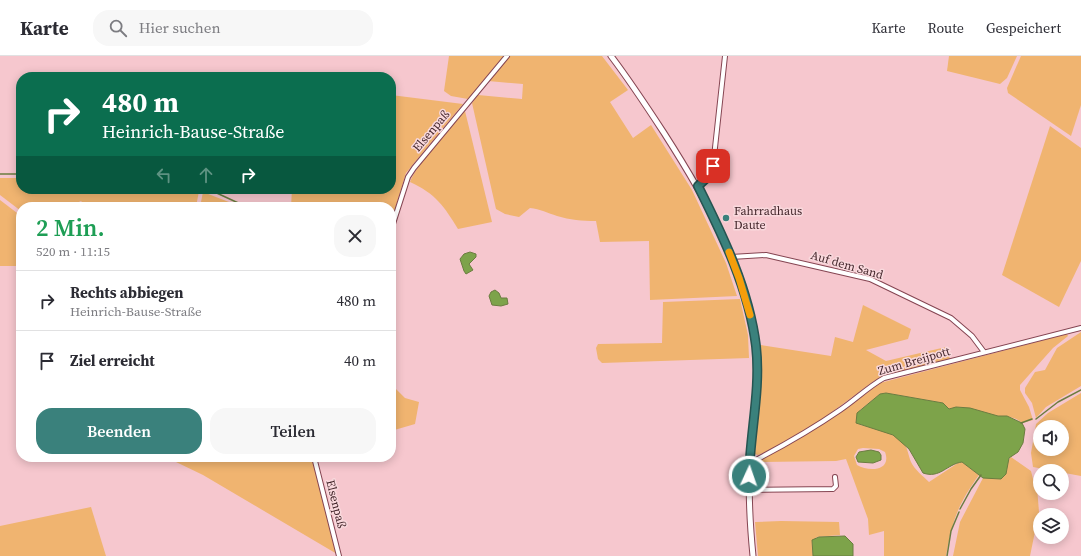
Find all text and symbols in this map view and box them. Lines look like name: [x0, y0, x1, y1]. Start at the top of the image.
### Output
search box: [93, 10, 373, 46]
text: Karte: [20, 15, 69, 41]
icon: search: [107, 17, 129, 39]
text: Hier suchen: [139, 17, 220, 38]
text: Karte: [871, 18, 906, 38]
text: Route: [928, 18, 964, 38]
text: Gespeichert: [986, 18, 1061, 38]
text: 480 m: [102, 83, 179, 121]
icon: right: [36, 88, 88, 140]
street label: Elsenpaß: [409, 107, 453, 155]
text: Heinrich-Bause-Straße: [102, 119, 284, 144]
pin: [696, 149, 730, 183]
icon: arrive: [702, 155, 724, 177]
icon: left: [153, 164, 175, 186]
icon: ahead: [195, 164, 217, 186]
icon: right: [237, 164, 259, 186]
place label: Fahrradhaus Daute: [734, 203, 802, 233]
text: 2 Min.: [36, 211, 105, 244]
marker: Fahrradhaus Daute: [721, 213, 731, 223]
button: close: [334, 215, 376, 257]
text: 520 m · 11:15: [36, 243, 110, 260]
street label: Auf dem Sand: [809, 247, 885, 283]
text: Rechts abbiegen: [70, 282, 184, 303]
icon: right: [36, 290, 58, 312]
text: 480 m: [336, 290, 376, 311]
text: Heinrich-Bause-Straße: [70, 303, 202, 320]
street label: Zum Breijpott: [876, 343, 952, 379]
icon: arrive: [36, 350, 58, 372]
text: Ziel erreicht: [70, 350, 155, 371]
text: 40 m: [344, 350, 376, 371]
button: Beenden: [36, 408, 202, 454]
button: Teilen: [210, 408, 376, 454]
map controls: [1033, 420, 1069, 544]
button: sound: [1033, 420, 1069, 456]
position arrow: [728, 455, 770, 497]
button: search: [1033, 464, 1069, 500]
street label: Elsenpaß: [322, 478, 350, 530]
button: layers: [1033, 508, 1069, 544]

